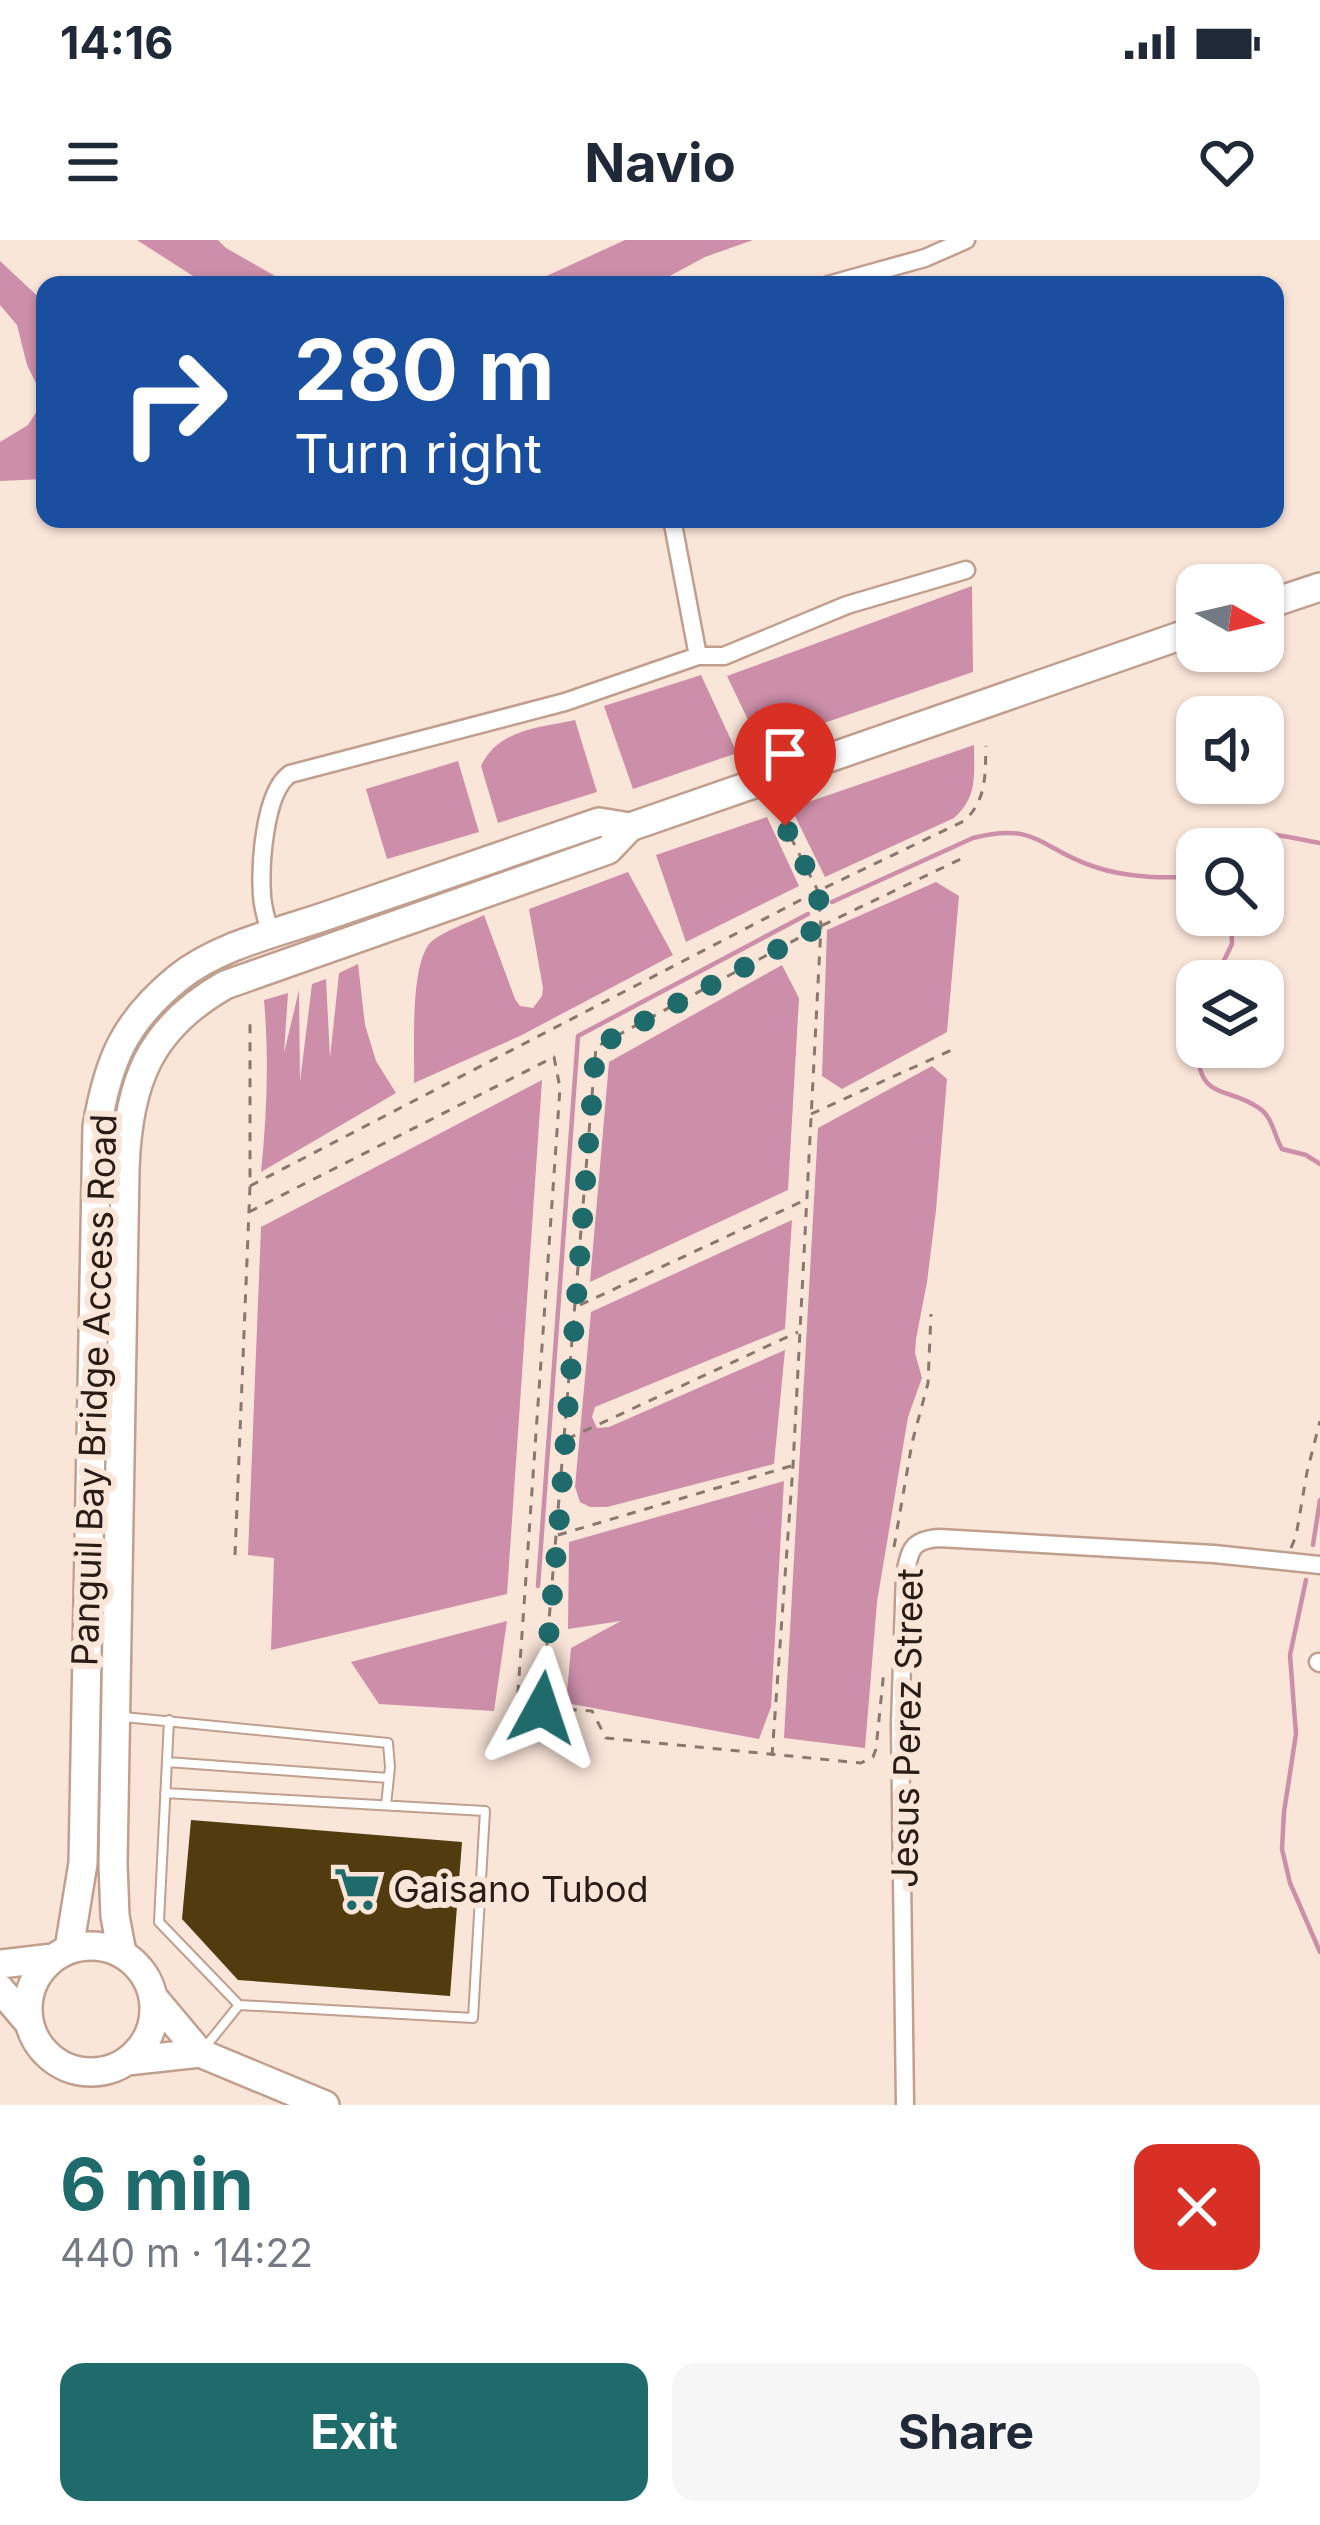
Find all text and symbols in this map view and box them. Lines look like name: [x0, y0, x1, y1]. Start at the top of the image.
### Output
text: 14:16: [60, 15, 174, 70]
icon: menu: [60, 129, 126, 195]
icon: heart: [1194, 129, 1260, 195]
text: Navio: [584, 130, 736, 195]
text: 280 m: [294, 319, 555, 420]
icon: right: [96, 324, 252, 480]
text: Turn right: [294, 421, 542, 486]
north arrow: [1176, 564, 1284, 672]
map controls: [1176, 564, 1284, 1068]
button: sound: [1176, 696, 1284, 804]
pin: [734, 703, 836, 826]
icon: arrive: [752, 721, 818, 787]
button: search: [1176, 828, 1284, 936]
button: layers: [1176, 960, 1284, 1068]
street label: Panguil Bay Bridge Access Road: [62, 1113, 126, 1667]
street label: Jesus Perez Street: [882, 1568, 932, 1888]
position arrow: [479, 1645, 605, 1771]
supermarket icon: Gaisano Tubod: [332, 1864, 382, 1914]
place label: Gaisano Tubod: [393, 1867, 649, 1911]
text: 6 min: [60, 2140, 254, 2227]
button: close: [1134, 2144, 1260, 2270]
text: 440 m · 14:22: [60, 2229, 313, 2276]
button: Exit: [60, 2363, 648, 2501]
button: Share: [672, 2363, 1260, 2501]

